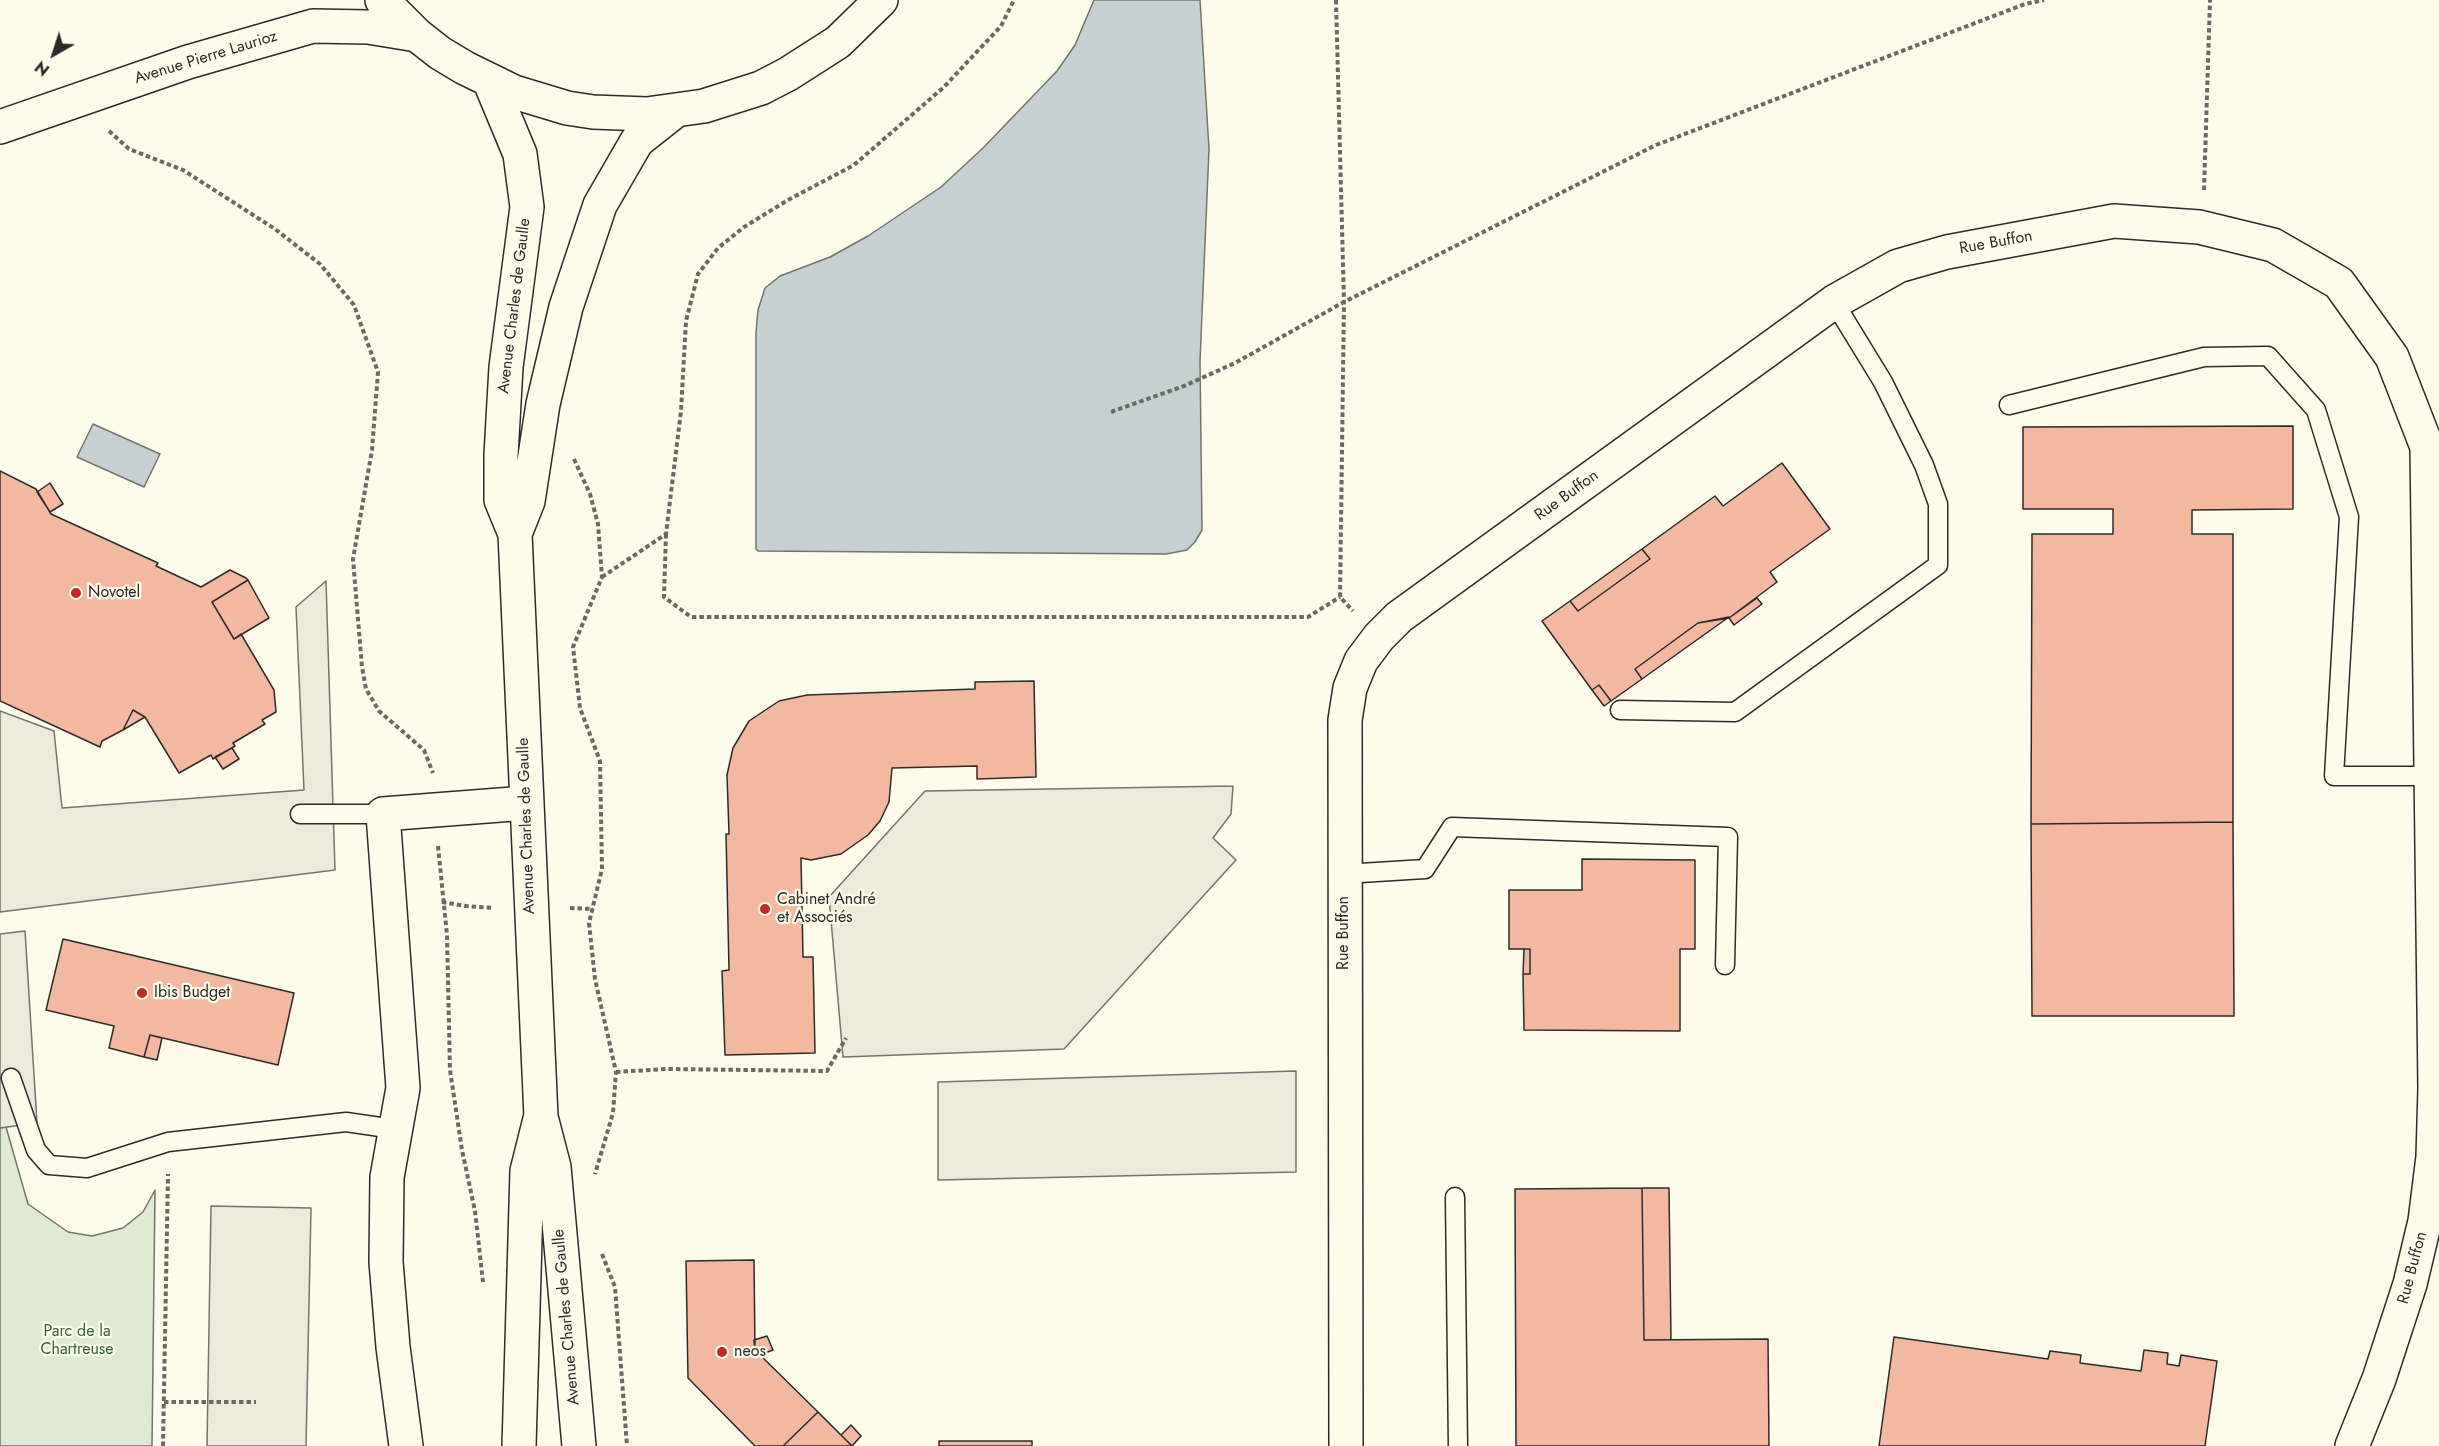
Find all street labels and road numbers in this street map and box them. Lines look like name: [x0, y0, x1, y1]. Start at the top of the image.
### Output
street label: Avenue Pierre Laurioz: [132, 27, 280, 89]
street label: Avenue Charles de Gaulle: [495, 217, 535, 395]
street label: Rue Buffon: [1958, 227, 2034, 259]
street label: Rue Buffon: [1531, 466, 1603, 526]
street label: Avenue Charles de Gaulle: [514, 737, 540, 915]
street label: Rue Buffon: [1334, 896, 1354, 970]
street label: Avenue Charles de Gaulle: [550, 1228, 584, 1406]
street label: Rue Buffon: [2394, 1230, 2432, 1306]

